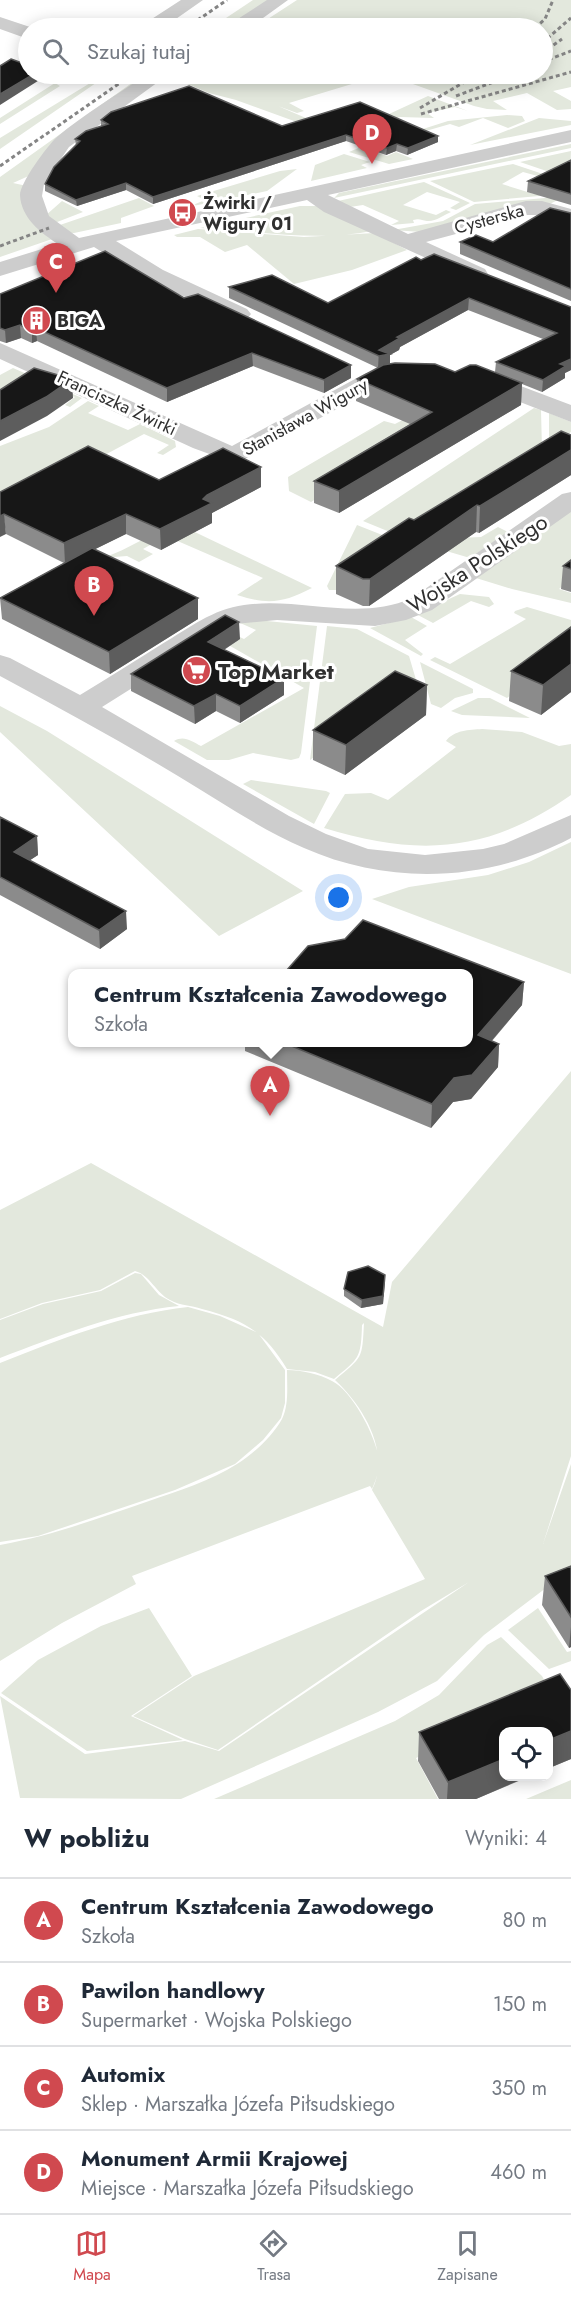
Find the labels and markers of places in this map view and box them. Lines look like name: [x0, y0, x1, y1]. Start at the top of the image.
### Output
pin: D: [352, 114, 392, 164]
place label: Żwirki / Wigury 01: [203, 190, 292, 237]
bus stop icon: Żwirki / Wigury 01: [166, 197, 198, 229]
pin: C: [36, 244, 76, 293]
building icon: BIGA: [20, 305, 52, 337]
place label: BIGA: [57, 308, 103, 334]
pin: B: [74, 566, 113, 616]
supermarket icon: Top Market: [181, 655, 213, 687]
place label: Top Market: [218, 655, 334, 687]
pin: A: [250, 1066, 290, 1116]

